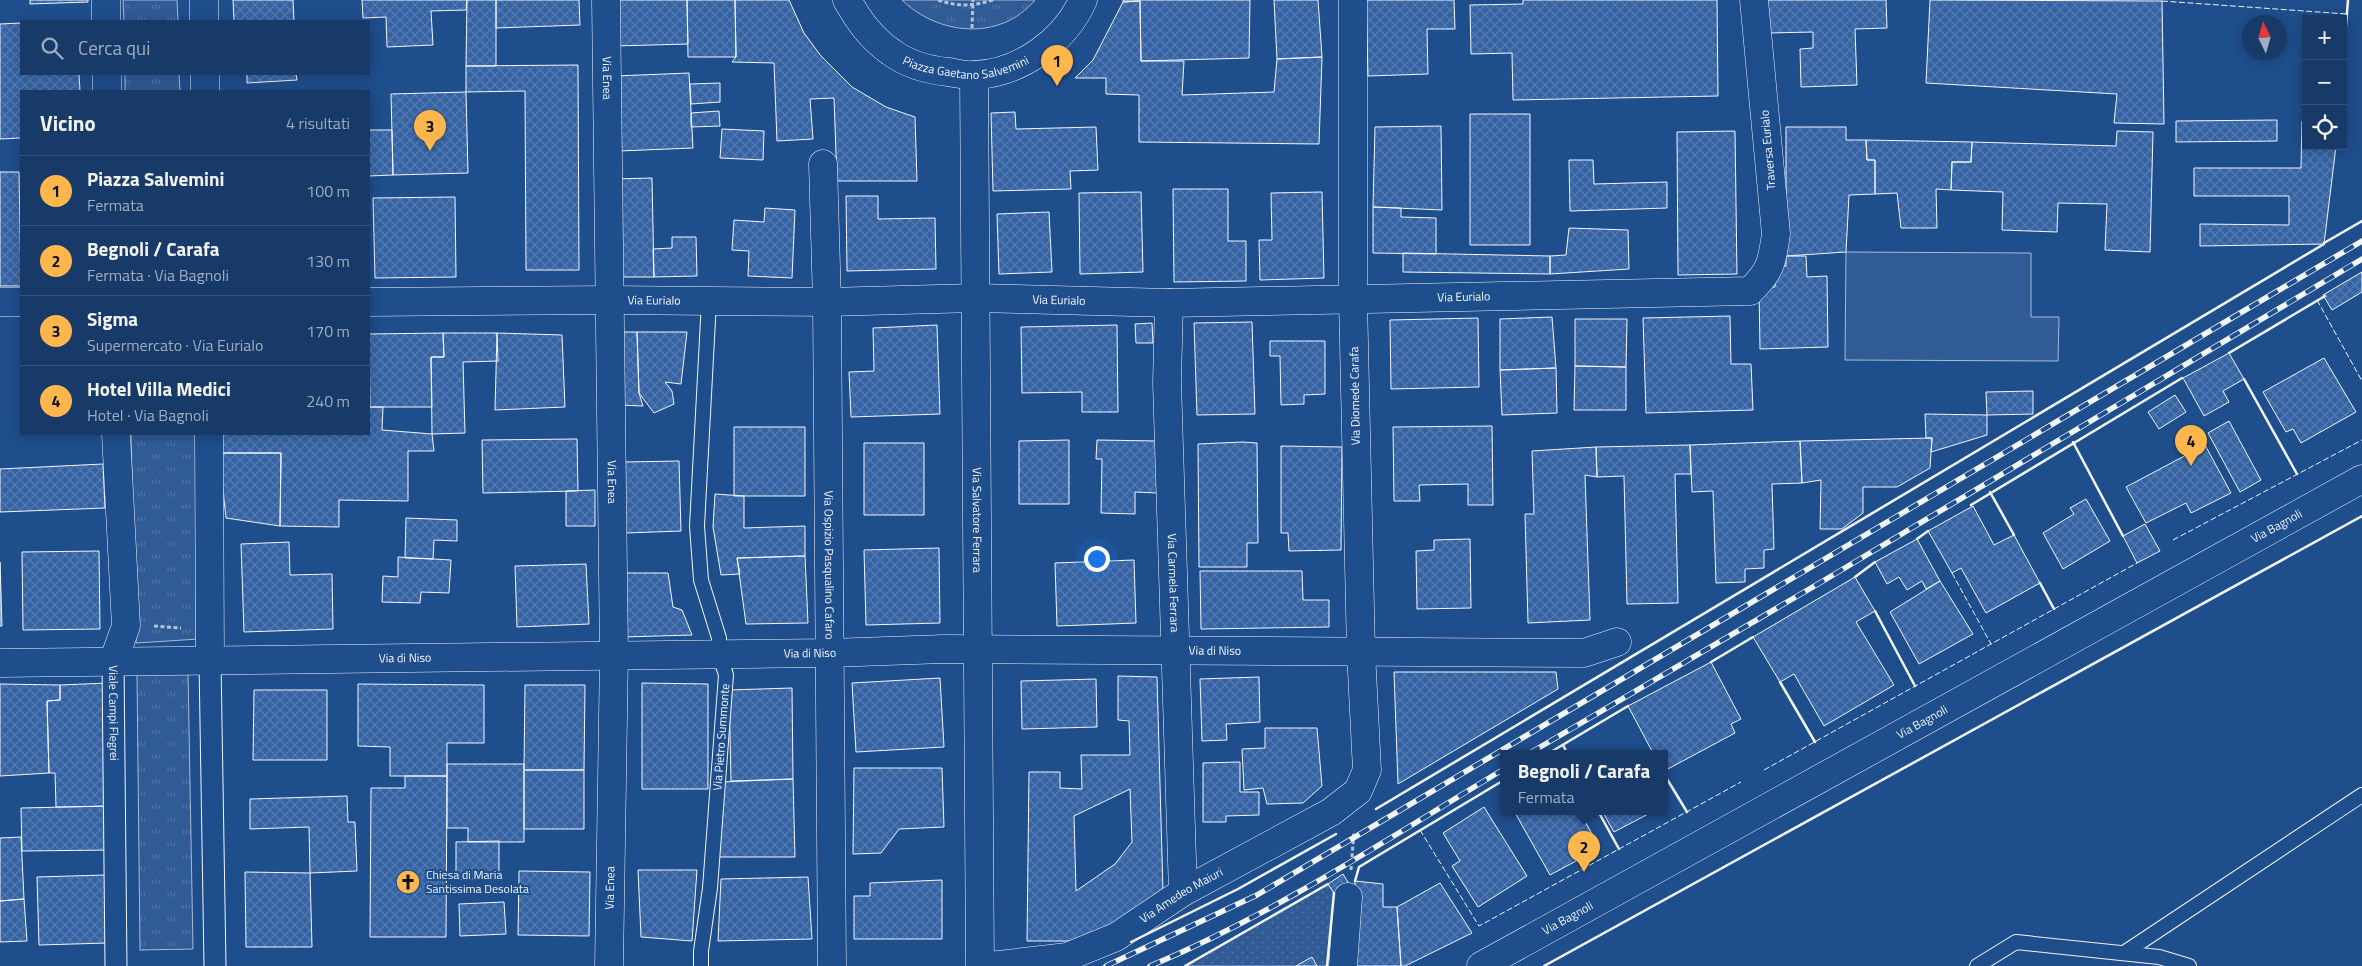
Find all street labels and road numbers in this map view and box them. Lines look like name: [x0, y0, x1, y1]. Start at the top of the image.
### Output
street label: Piazza Gaetano Salvemini: [900, 49, 1030, 63]
street label: Via Enea: [598, 56, 617, 100]
street label: Traversa Eurialo: [1755, 109, 1780, 191]
street label: Via Eurialo: [1437, 286, 1491, 306]
street label: Via Eurialo: [1032, 289, 1086, 310]
street label: Via Eurialo: [627, 290, 681, 310]
street label: Via Diomede Carafa: [1344, 346, 1365, 446]
street label: Via Enea: [603, 460, 622, 504]
street label: Via Salvatore Ferrara: [968, 467, 987, 573]
street label: Via Ospizio Pasqualino Cafaro: [819, 490, 840, 640]
street label: Via Bagnoli: [2247, 504, 2305, 548]
street label: Via Carmela Ferrara: [1163, 533, 1185, 633]
street label: Via di Niso: [1188, 641, 1241, 660]
street label: Via di Niso: [784, 643, 837, 663]
street label: Via di Niso: [379, 648, 431, 667]
street label: Viale Campi Flegrei: [104, 665, 124, 761]
street label: Via Pietro Summonte: [707, 683, 734, 791]
street label: Via Bagnoli: [1893, 700, 1951, 744]
street label: Via Amedeo Maiuri: [1135, 862, 1226, 928]
street label: Via Enea: [600, 866, 619, 910]
street label: Via Bagnoli: [1538, 896, 1597, 940]

